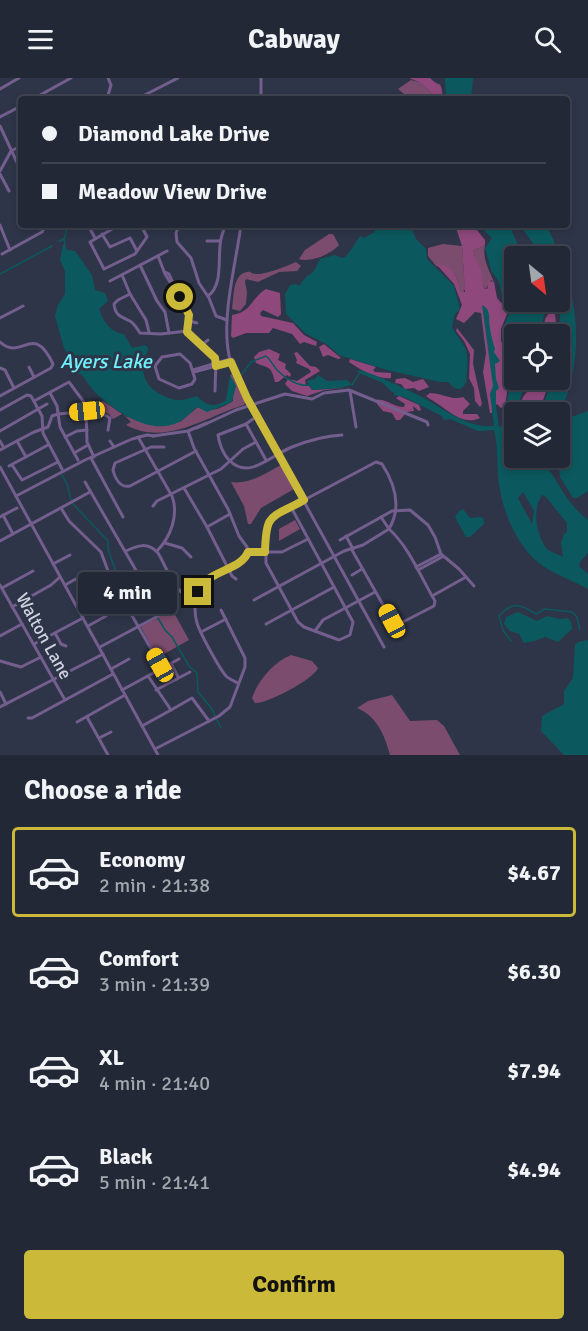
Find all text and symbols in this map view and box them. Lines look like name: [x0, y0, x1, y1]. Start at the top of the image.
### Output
icon: menu: [24, 23, 57, 56]
text: Cabway: [248, 23, 340, 56]
icon: search: [531, 23, 564, 56]
text: Diamond Lake Drive: [78, 120, 270, 147]
text: Meadow View Drive: [78, 178, 267, 205]
north arrow: [504, 246, 570, 312]
map controls: [504, 246, 570, 468]
route start: [166, 283, 193, 310]
button: locate: [504, 324, 570, 390]
water label: Ayers Lake: [60, 349, 153, 374]
car: [68, 400, 106, 422]
button: layers: [504, 402, 570, 468]
callout: 4 min: [78, 571, 177, 613]
route end: [184, 578, 211, 605]
text: 4 min: [103, 580, 152, 605]
street label: Walton Lane: [11, 589, 77, 683]
car: [376, 601, 408, 641]
car: [143, 645, 177, 685]
text: Choose a ride: [24, 774, 182, 807]
icon: car: [27, 845, 81, 899]
text: Economy: [99, 846, 185, 873]
text: $4.67: [507, 859, 561, 886]
text: 2 min · 21:38: [99, 873, 210, 898]
icon: car: [27, 944, 81, 998]
text: Comfort: [99, 945, 179, 972]
text: $6.30: [507, 958, 561, 985]
text: 3 min · 21:39: [99, 972, 210, 997]
icon: car: [27, 1043, 81, 1097]
text: XL: [99, 1044, 124, 1071]
text: $7.94: [507, 1057, 561, 1084]
text: 4 min · 21:40: [99, 1071, 210, 1096]
icon: car: [27, 1142, 81, 1196]
text: Black: [99, 1143, 153, 1170]
text: $4.94: [507, 1156, 561, 1183]
text: 5 min · 21:41: [99, 1170, 210, 1195]
button: Confirm: [24, 1250, 564, 1319]

